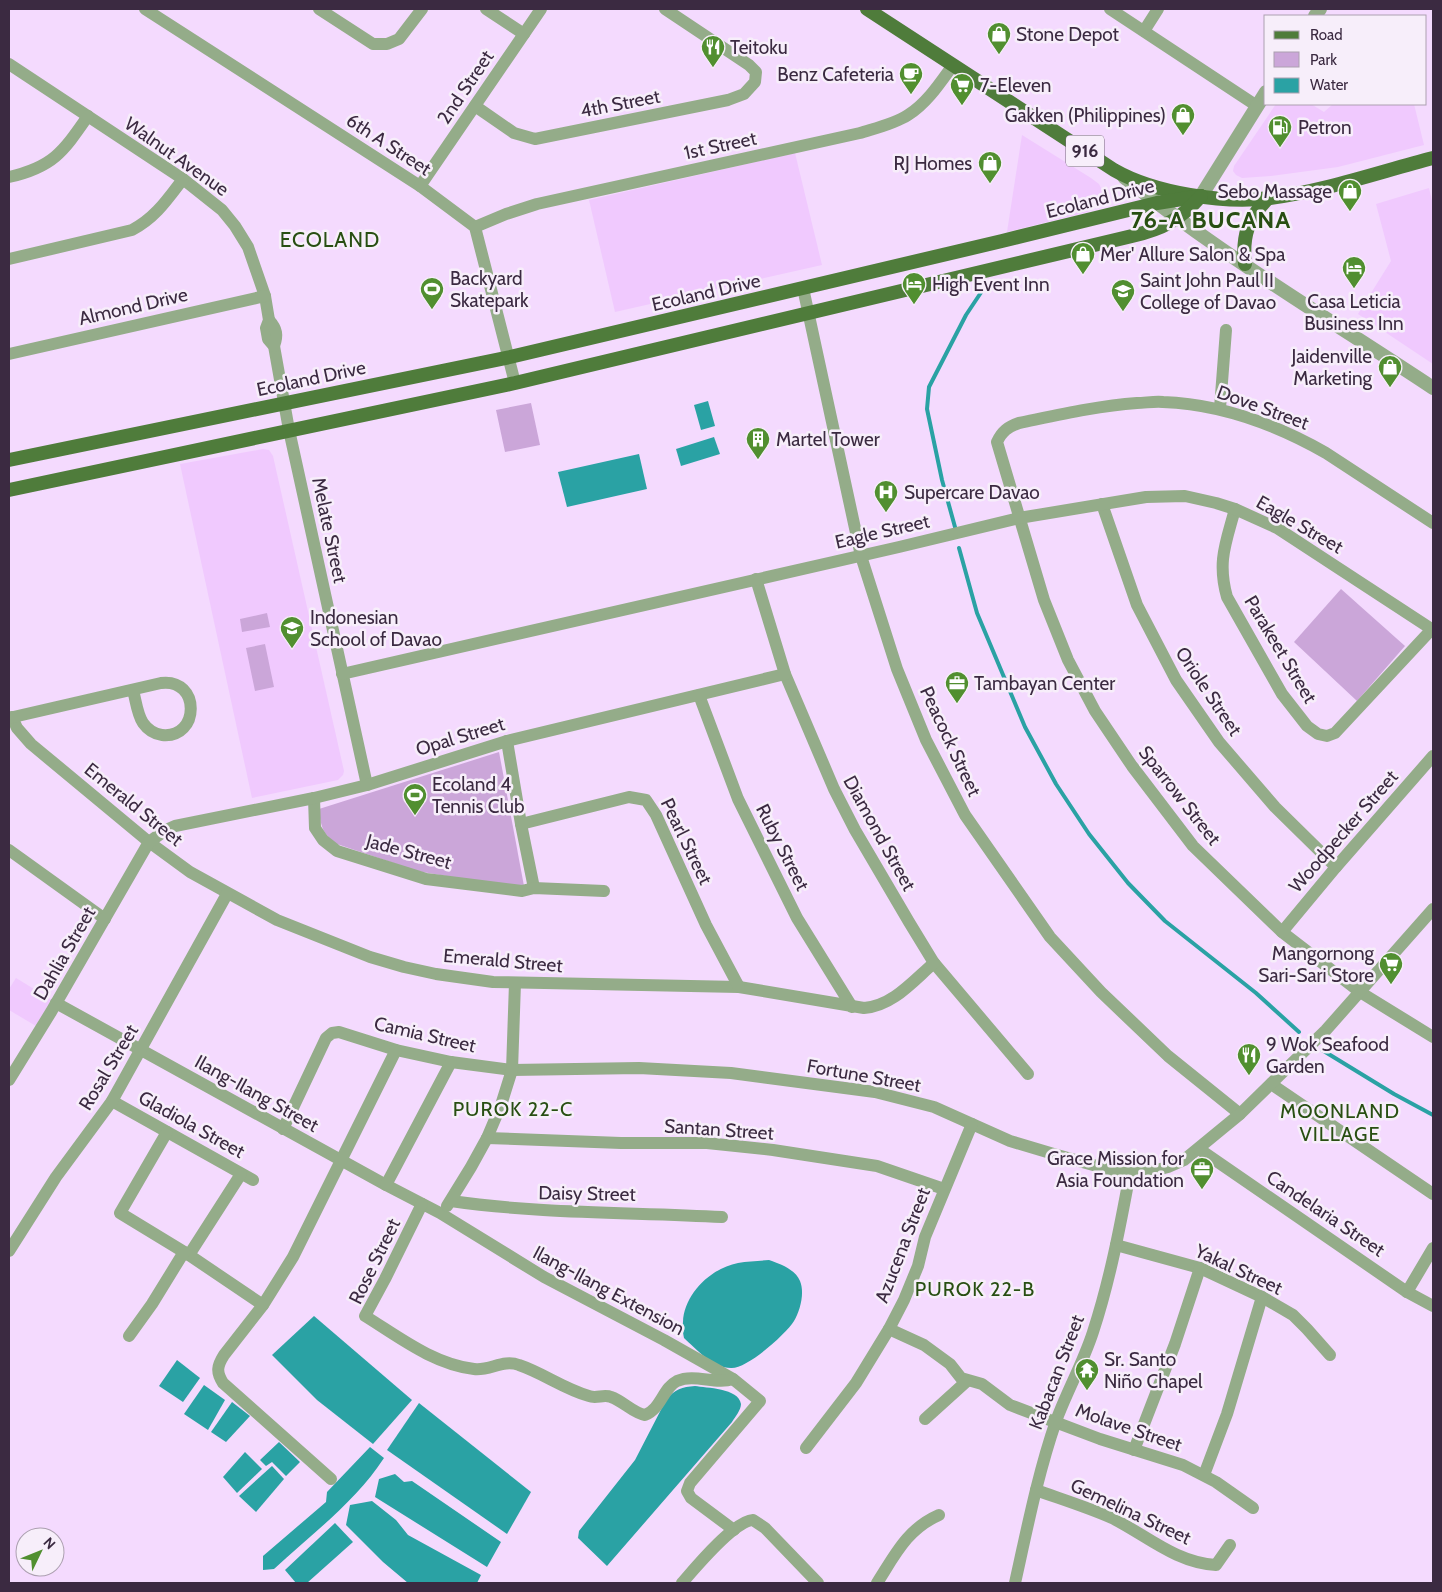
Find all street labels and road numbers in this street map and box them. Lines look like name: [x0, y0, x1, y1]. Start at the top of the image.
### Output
street label: 2nd Street: [432, 45, 499, 129]
street label: 4th Street: [578, 84, 663, 122]
street label: 6th A Street: [342, 108, 436, 181]
street label: Walnut Avenue: [120, 112, 234, 201]
street label: 1st Street: [682, 126, 759, 164]
road number: 916: [1066, 136, 1104, 166]
street label: Ecoland Drive: [1044, 174, 1157, 223]
street label: Ecoland Drive: [650, 269, 763, 316]
street label: Almond Drive: [76, 283, 190, 330]
street label: Ecoland Drive: [255, 356, 368, 401]
street label: Dove Street: [1214, 380, 1312, 435]
street label: Melate Street: [307, 475, 352, 586]
street label: Eagle Street: [1252, 490, 1348, 559]
street label: Eagle Street: [833, 509, 932, 554]
street label: Parakeet Street: [1239, 591, 1322, 708]
street label: Oriole Street: [1170, 642, 1247, 741]
street label: Peacock Street: [915, 683, 986, 800]
street label: Opal Street: [413, 712, 508, 761]
street label: Sparrow Street: [1134, 741, 1226, 850]
street label: Emerald Street: [80, 758, 188, 851]
street label: Woodpecker Street: [1284, 765, 1403, 897]
street label: Diamond Street: [838, 772, 921, 895]
street label: Pearl Street: [656, 794, 718, 889]
street label: Ruby Street: [751, 800, 814, 895]
street label: Jade Street: [363, 829, 455, 874]
street label: Dahlia Street: [29, 902, 101, 1004]
street label: Emerald Street: [442, 944, 564, 977]
street label: Camia Street: [372, 1012, 479, 1057]
street label: Rosal Street: [74, 1020, 143, 1114]
street label: Ilang-Ilang Street: [191, 1050, 323, 1137]
street label: Fortune Street: [805, 1054, 923, 1097]
street label: Gladiola Street: [135, 1086, 249, 1163]
street label: Santan Street: [663, 1114, 775, 1145]
street label: Candelaria Street: [1262, 1165, 1390, 1262]
street label: Daisy Street: [538, 1181, 636, 1206]
street label: Azucena Street: [870, 1184, 935, 1306]
street label: Rose Street: [344, 1214, 405, 1308]
street label: Yakal Street: [1191, 1239, 1287, 1300]
street label: Ilang-Ilang Extension: [529, 1241, 688, 1340]
street label: Kabacan Street: [1024, 1311, 1089, 1433]
street label: Molave Street: [1073, 1399, 1186, 1457]
street label: Gemelina Street: [1067, 1474, 1195, 1550]

